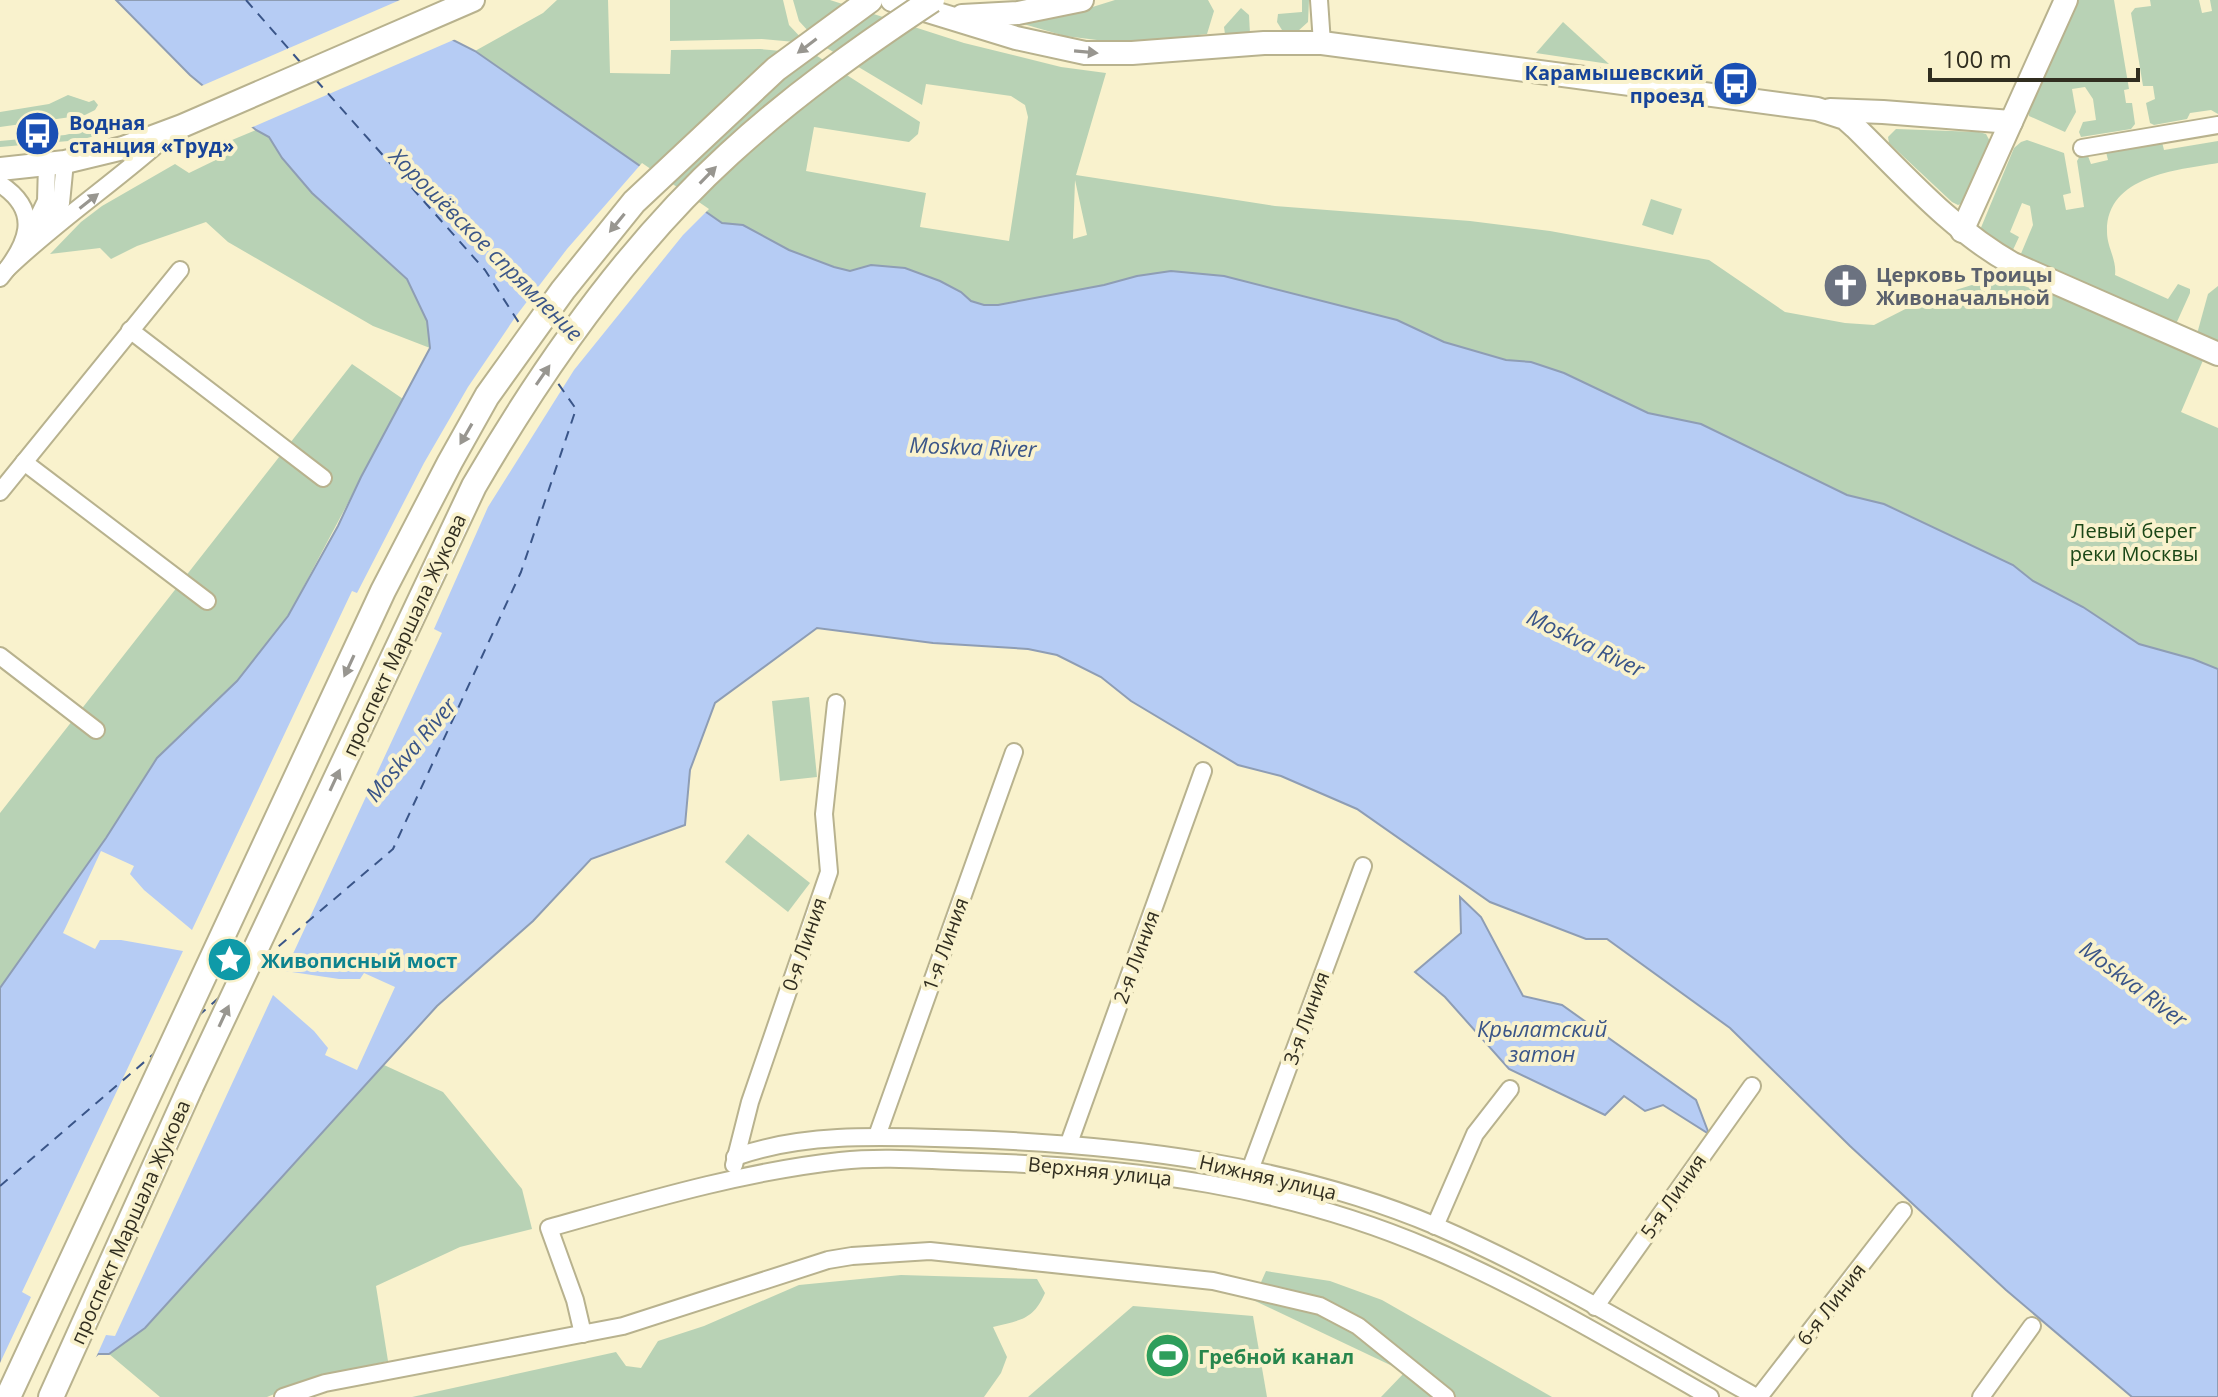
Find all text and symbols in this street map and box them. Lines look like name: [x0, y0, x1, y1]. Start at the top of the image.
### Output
scale bar: [1930, 32, 2138, 82]
one-way arrow: [797, 37, 817, 53]
text: 100 m: [1942, 42, 2012, 75]
one-way arrow: [1074, 46, 1099, 59]
place label: Карамышевский проезд: [1525, 59, 1704, 109]
bus stop icon: Карамышевский проезд: [1711, 59, 1759, 107]
bus stop icon: Водная станция «Труд»: [14, 109, 62, 157]
place label: Водная станция «Труд»: [69, 109, 234, 159]
water label: Хорошёвское спрямление: [382, 139, 590, 347]
one-way arrow: [698, 166, 717, 185]
one-way arrow: [79, 193, 99, 210]
one-way arrow: [609, 212, 626, 232]
place label: Церковь Троицы Живоначальной: [1876, 261, 2053, 311]
church icon: Церковь Троицы Живоначальной: [1821, 262, 1869, 310]
one-way arrow: [535, 365, 550, 386]
one-way arrow: [459, 423, 473, 445]
water label: Moskva River: [909, 429, 1038, 463]
street label: проспект Маршала Жукова: [336, 509, 472, 761]
park label: Левый берег реки Москвы: [2070, 517, 2198, 567]
water label: Moskva River: [1522, 601, 1651, 684]
one-way arrow: [342, 654, 356, 677]
water label: Moskva River: [358, 690, 463, 807]
one-way arrow: [328, 769, 342, 792]
street label: 0-я Линия: [775, 894, 833, 994]
street label: 1-я Линия: [916, 894, 974, 994]
street label: 2-я Линия: [1107, 907, 1165, 1007]
water label: Moskva River: [2074, 933, 2195, 1034]
place icon: Живописный мост: [206, 936, 254, 984]
place label: Живописный мост: [261, 947, 457, 974]
street label: 3-я Линия: [1277, 968, 1335, 1068]
one-way arrow: [218, 1004, 231, 1028]
water label: Крылатский затон: [1477, 1013, 1607, 1068]
street label: проспект Маршала Жукова: [64, 1096, 196, 1348]
street label: Нижняя улица: [1197, 1148, 1339, 1206]
street label: 5-я Линия: [1634, 1148, 1712, 1244]
street label: Верхняя улица: [1027, 1150, 1173, 1192]
street label: 6-я Линия: [1790, 1257, 1872, 1351]
sports icon: Гребной канал: [1143, 1332, 1191, 1380]
place label: Гребной канал: [1198, 1343, 1354, 1370]

